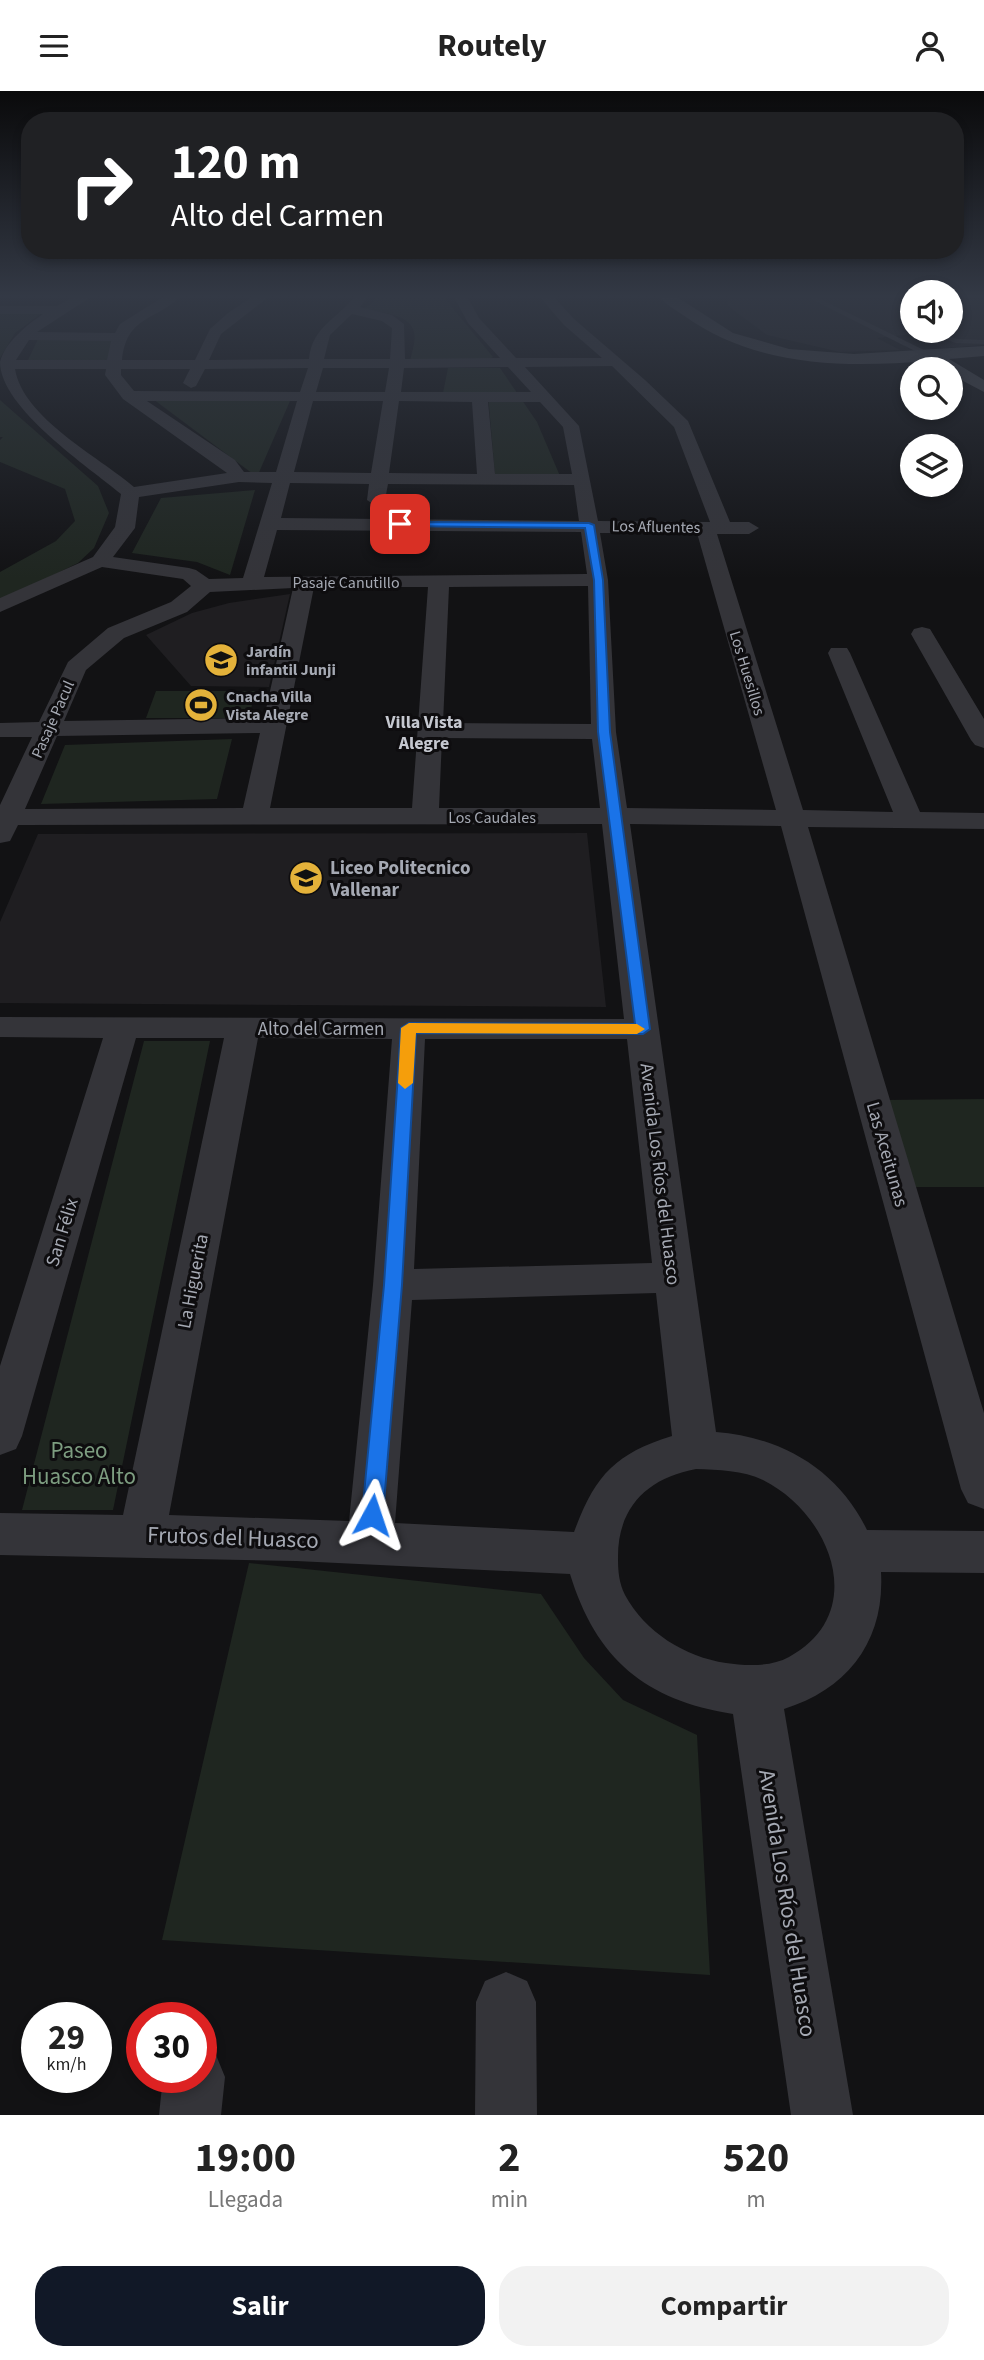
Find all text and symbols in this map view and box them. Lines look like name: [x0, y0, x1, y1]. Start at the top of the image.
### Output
text: Routely: [437, 23, 547, 69]
icon: menu: [35, 27, 73, 65]
icon: person: [911, 27, 949, 65]
text: 120 m: [171, 128, 300, 198]
icon: right: [56, 140, 147, 231]
text: Alto del Carmen: [171, 193, 384, 239]
map controls: [900, 280, 963, 497]
button: sound: [900, 280, 963, 343]
button: search: [900, 357, 963, 420]
button: layers: [900, 434, 963, 497]
pin: [370, 494, 430, 554]
icon: arrive: [381, 505, 419, 543]
street label: Los Afluentes: [611, 515, 701, 539]
street label: Pasaje Canutillo: [292, 572, 400, 594]
street label: Los Huesillos: [724, 628, 770, 719]
school or university icon: Jardín infantil Junji: [202, 641, 240, 679]
place label: Jardín infantil Junji: [246, 641, 336, 681]
street label: Pasaje Pacul: [26, 677, 80, 762]
sports icon: Cnacha Villa Vista Alegre: [182, 686, 220, 724]
place label: Cnacha Villa Vista Alegre: [225, 686, 312, 726]
district label: Villa Vista Alegre: [385, 710, 462, 756]
street label: Los Caudales: [448, 807, 536, 829]
place label: Liceo Politecnico Vallenar: [329, 855, 470, 904]
school or university icon: Liceo Politecnico Vallenar: [287, 859, 325, 897]
street label: Alto del Carmen: [258, 1016, 384, 1043]
street label: Avenida Los Ríos del Huasco: [633, 1062, 687, 1287]
street label: Las Aceitunas: [859, 1099, 914, 1210]
street label: San Félix: [39, 1194, 86, 1270]
street label: La Higuerita: [171, 1232, 216, 1331]
park label: Paseo Huasco Alto: [22, 1434, 136, 1493]
position arrow: [335, 1478, 409, 1552]
street label: Frutos del Huasco: [147, 1518, 319, 1557]
street label: Avenida Los Ríos del Huasco: [750, 1767, 825, 2039]
speed limit sign: 30: [126, 2002, 217, 2093]
text: 29: [48, 2013, 85, 2063]
text: km/h: [47, 2052, 86, 2077]
text: 19:00: [195, 2128, 296, 2188]
text: 2: [498, 2128, 520, 2188]
text: 520: [723, 2128, 789, 2188]
text: Llegada: [208, 2183, 283, 2216]
text: min: [491, 2183, 528, 2216]
text: m: [746, 2183, 766, 2216]
button: Salir: [35, 2266, 485, 2346]
button: Compartir: [499, 2266, 949, 2346]

